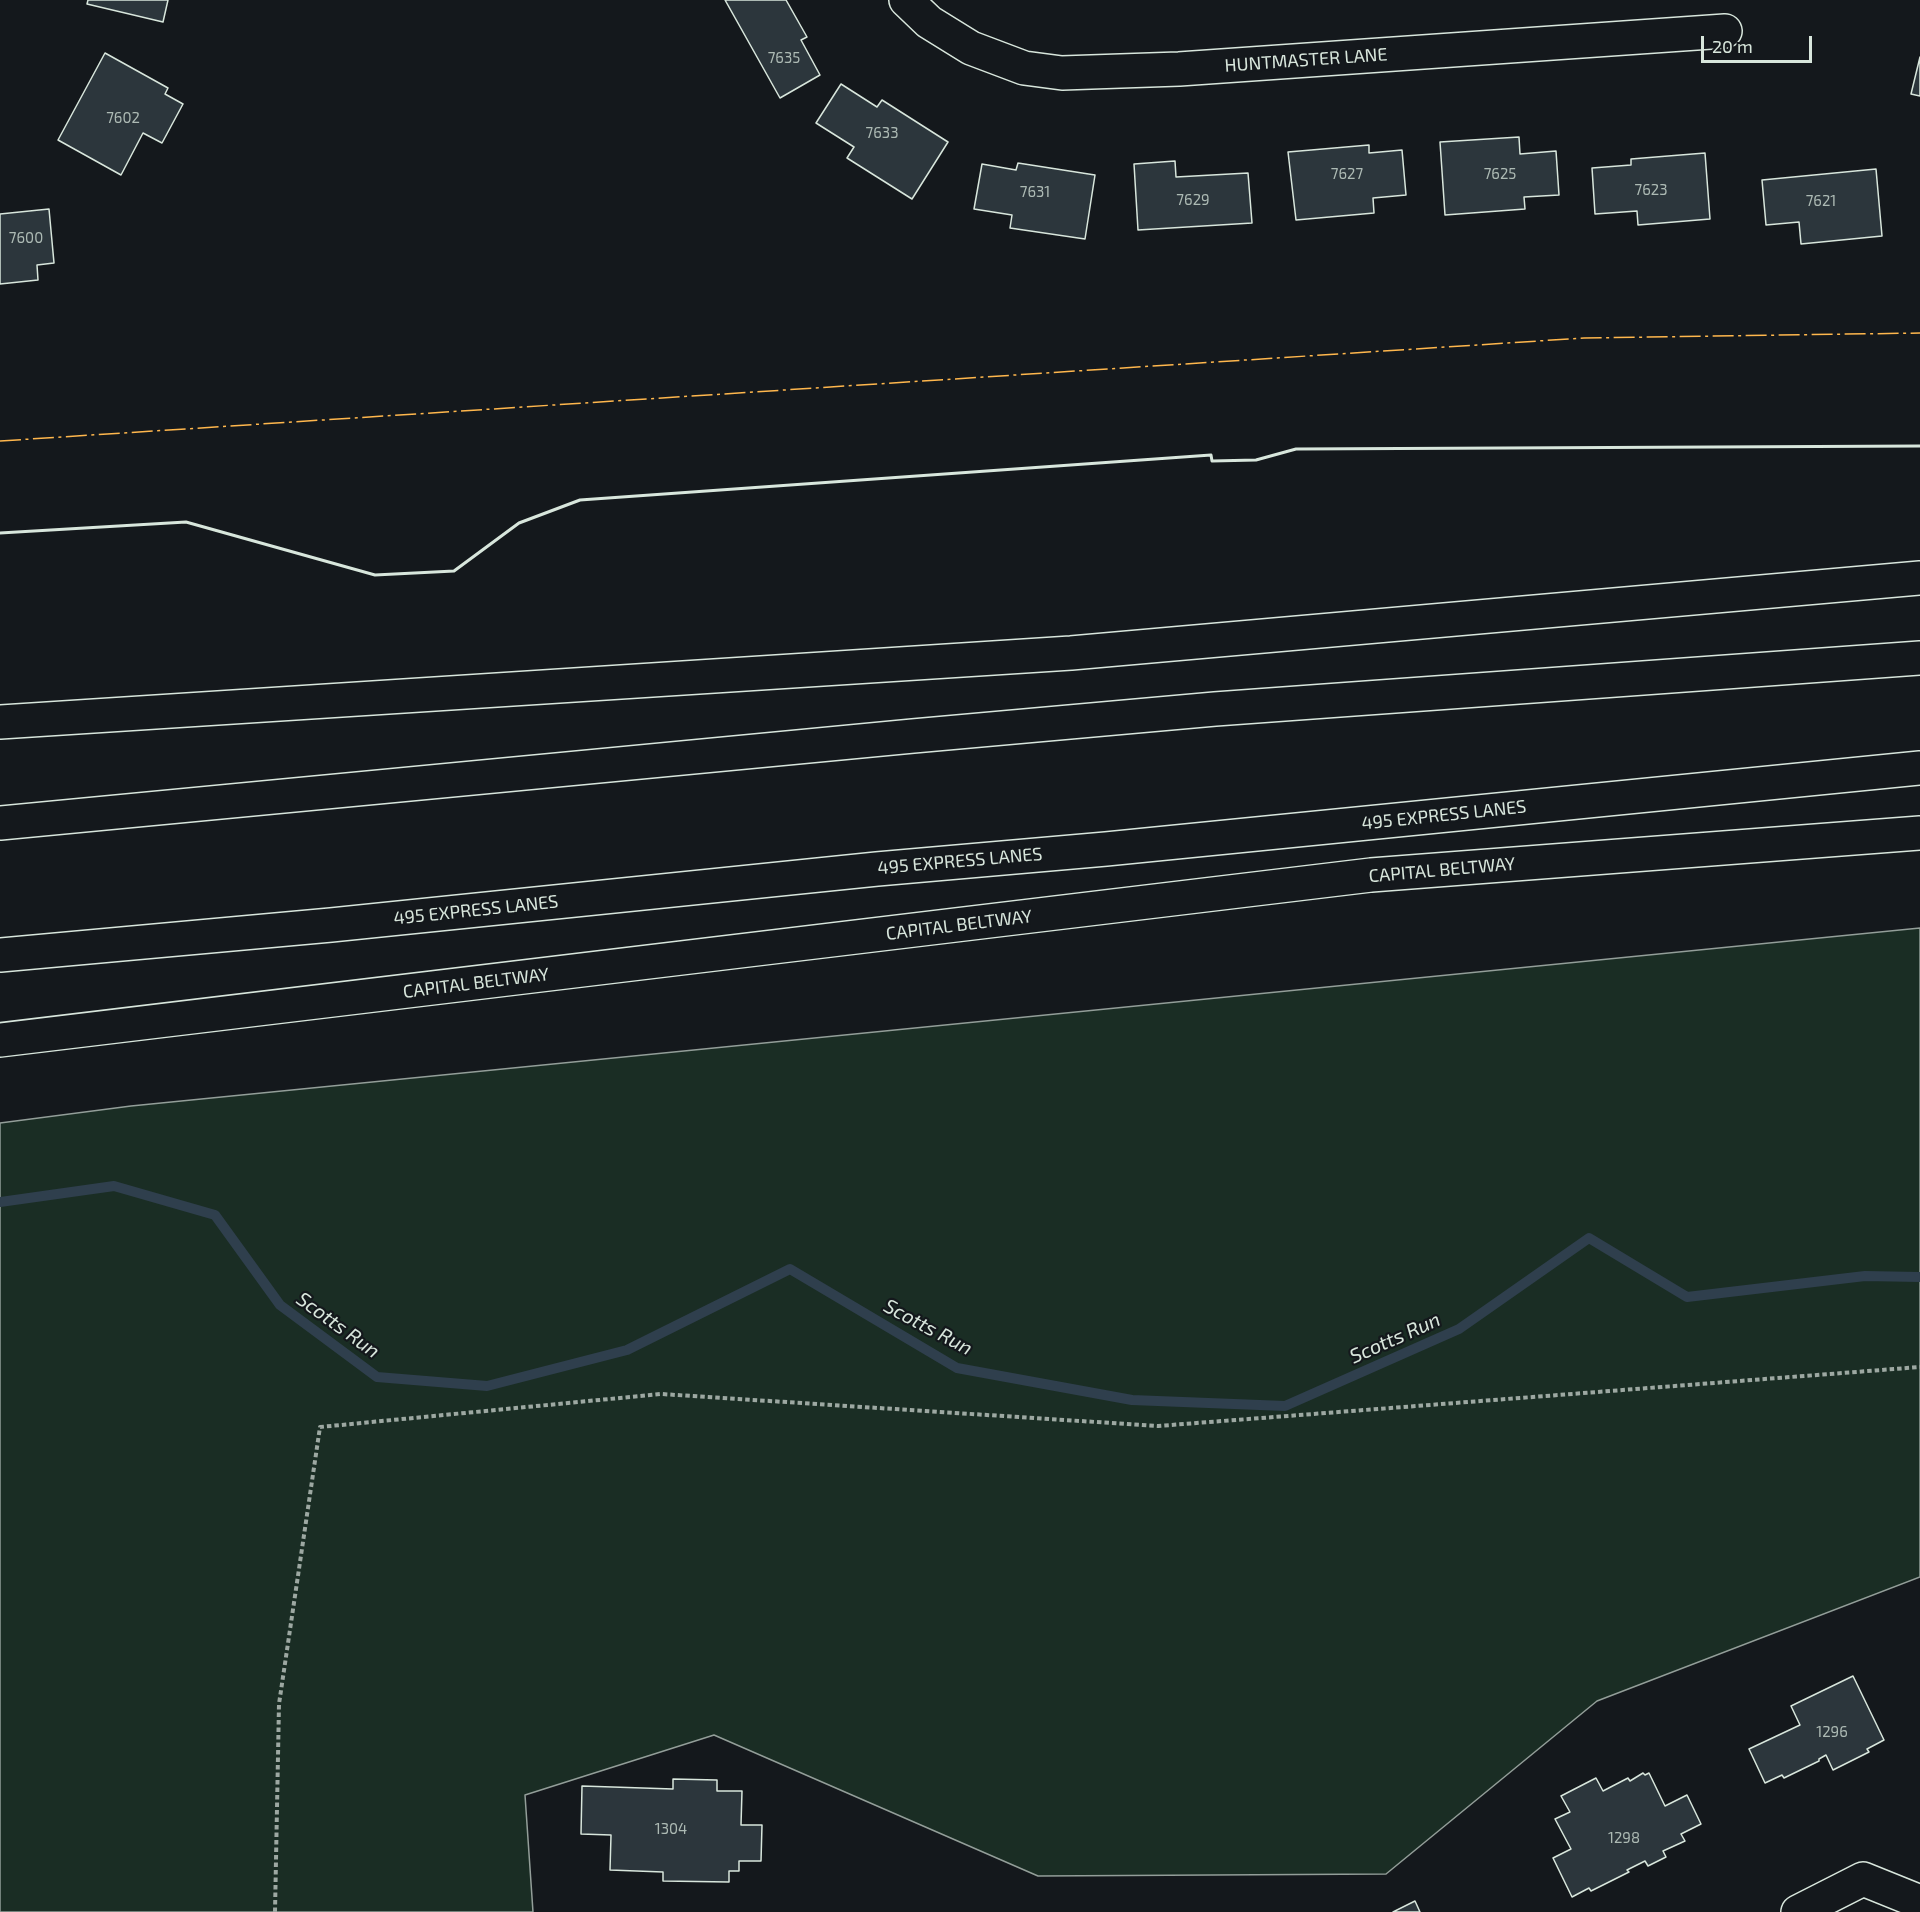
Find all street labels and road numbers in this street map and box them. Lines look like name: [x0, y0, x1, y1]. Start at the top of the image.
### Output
street label: HUNTMASTER LANE: [1224, 44, 1388, 76]
street label: 495 EXPRESS LANES: [1361, 796, 1527, 834]
street label: 495 EXPRESS LANES: [877, 843, 1043, 879]
street label: CAPITAL BELTWAY: [1368, 853, 1516, 887]
street label: 495 EXPRESS LANES: [393, 891, 559, 929]
street label: CAPITAL BELTWAY: [885, 905, 1033, 945]
street label: CAPITAL BELTWAY: [402, 963, 550, 1003]

